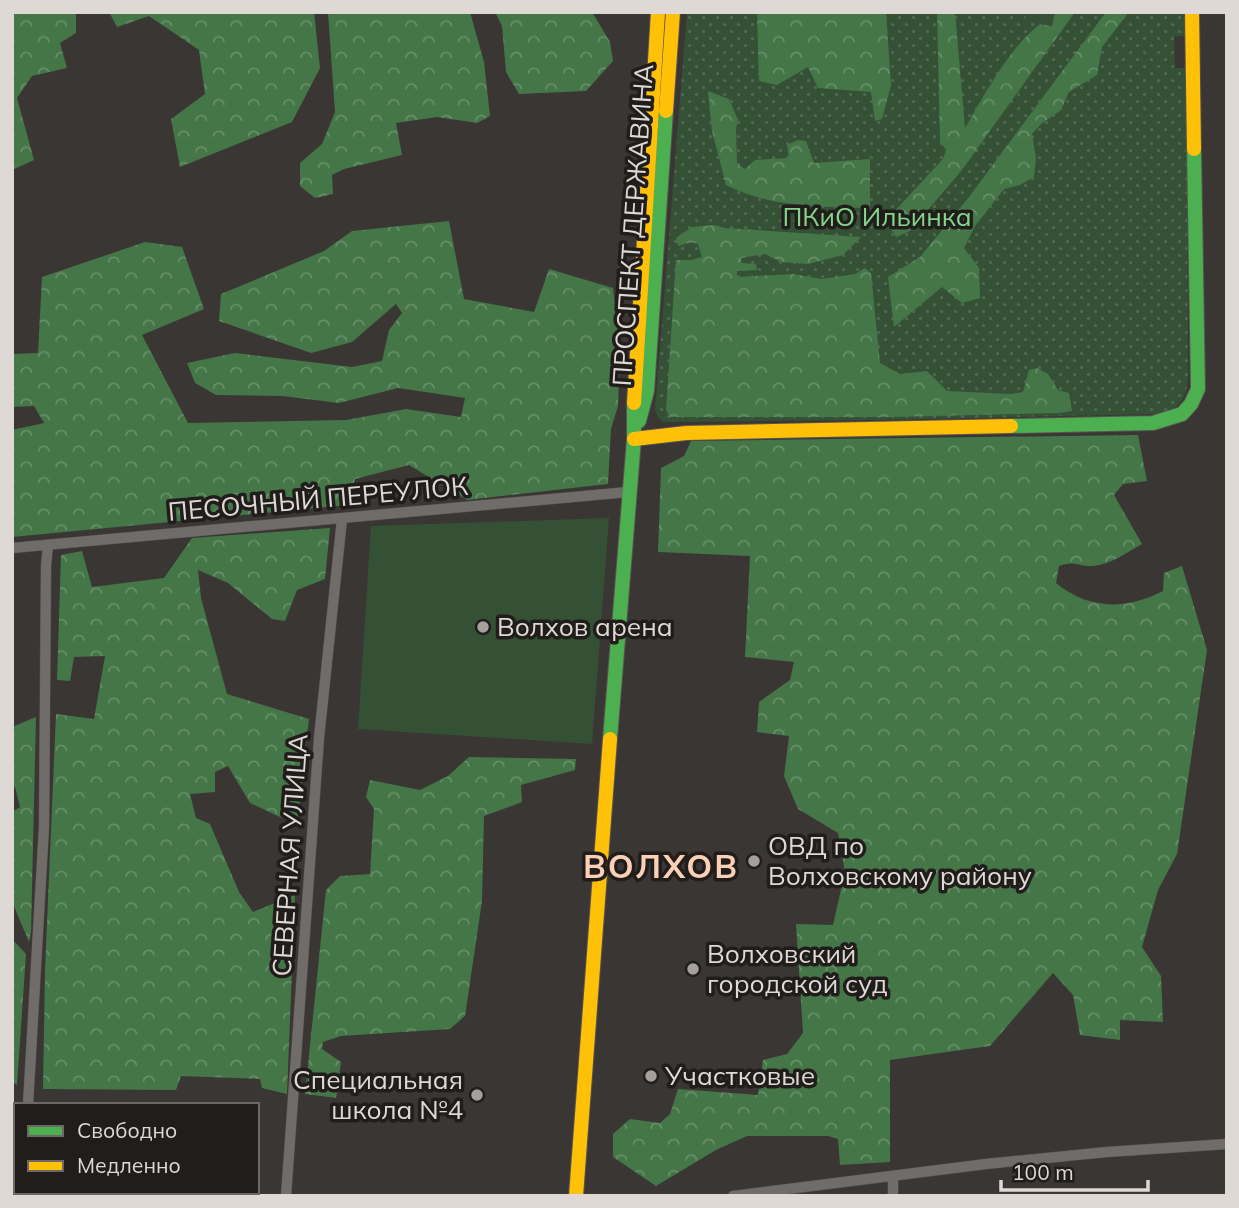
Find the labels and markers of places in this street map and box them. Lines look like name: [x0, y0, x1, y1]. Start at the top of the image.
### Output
place label: Волхов арена: [497, 610, 673, 643]
marker: Волхов арена: [475, 619, 491, 635]
place label: ОВД по Волховскому району: [768, 829, 1032, 892]
marker: ОВД по Волховскому району: [746, 853, 762, 869]
place label: Волховский городской суд: [707, 937, 888, 1000]
marker: Волховский городской суд: [685, 961, 701, 977]
place label: Участковые: [664, 1059, 815, 1092]
place label: Специальная школа №4: [293, 1063, 463, 1126]
marker: Участковые: [643, 1068, 659, 1084]
marker: Специальная школа №4: [469, 1087, 485, 1103]

